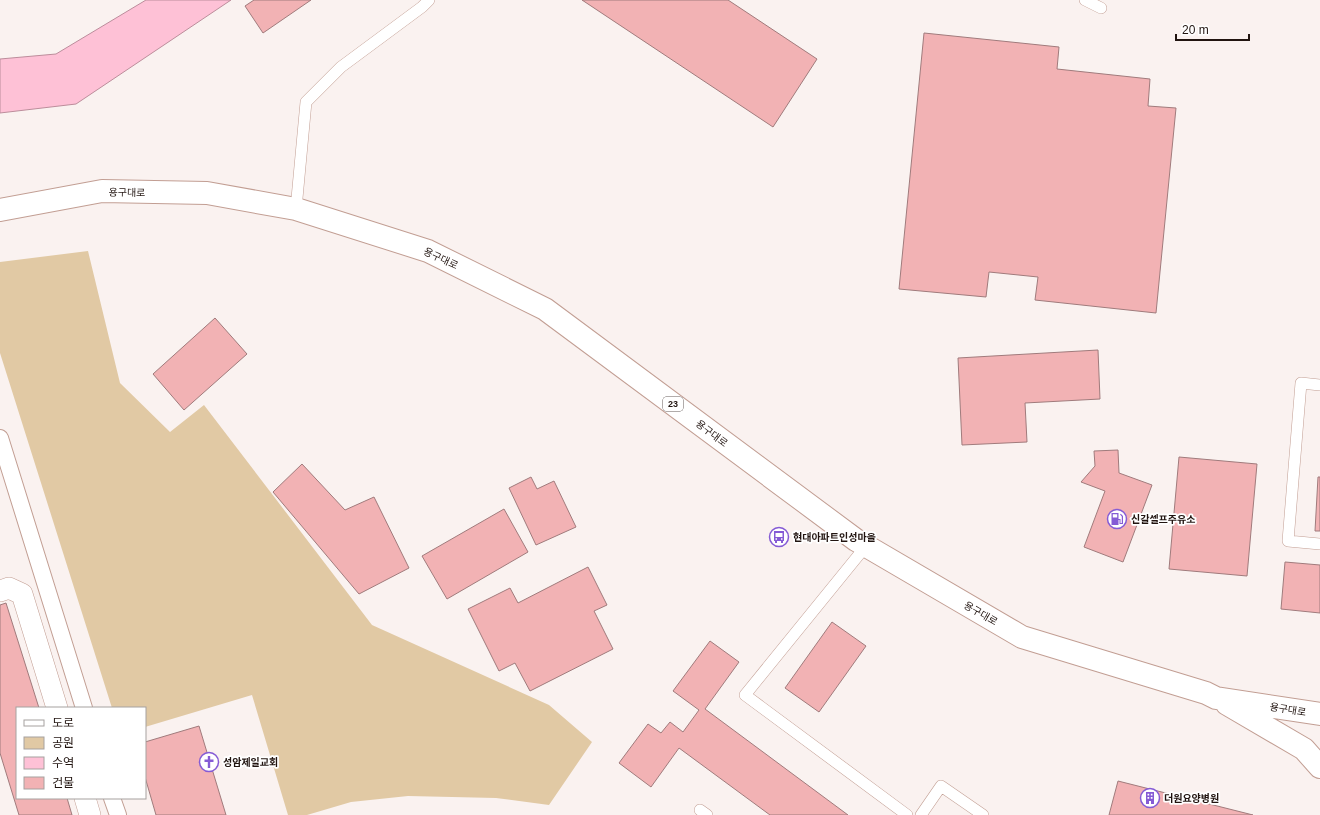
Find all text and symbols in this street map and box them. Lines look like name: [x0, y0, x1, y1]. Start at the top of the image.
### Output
scale bar: [1176, 16, 1249, 42]
text: 20 m: [1182, 23, 1209, 37]
street label: 용구대로: [108, 187, 145, 198]
street label: 용구대로: [422, 246, 460, 271]
road number: 23: [663, 397, 683, 411]
street label: 용구대로: [694, 418, 730, 449]
fuel station icon: 신갈셀프주유소: [1106, 508, 1128, 530]
place label: 신갈셀프주유소: [1131, 514, 1195, 525]
bus stop icon: 현대아파트인성마을: [768, 526, 790, 548]
place label: 현대아파트인성마을: [793, 531, 876, 543]
street label: 용구대로: [962, 599, 999, 627]
street label: 용구대로: [1269, 701, 1307, 718]
legend: [16, 707, 146, 799]
text: 도로: [52, 716, 74, 730]
text: 공원: [52, 736, 74, 750]
church icon: 성암제일교회: [198, 751, 220, 773]
text: 수역: [52, 756, 74, 770]
place label: 성암제일교회: [223, 757, 278, 768]
text: 건물: [52, 776, 74, 790]
building icon: 더원요양병원: [1139, 787, 1161, 809]
place label: 더원요양병원: [1164, 793, 1219, 804]

